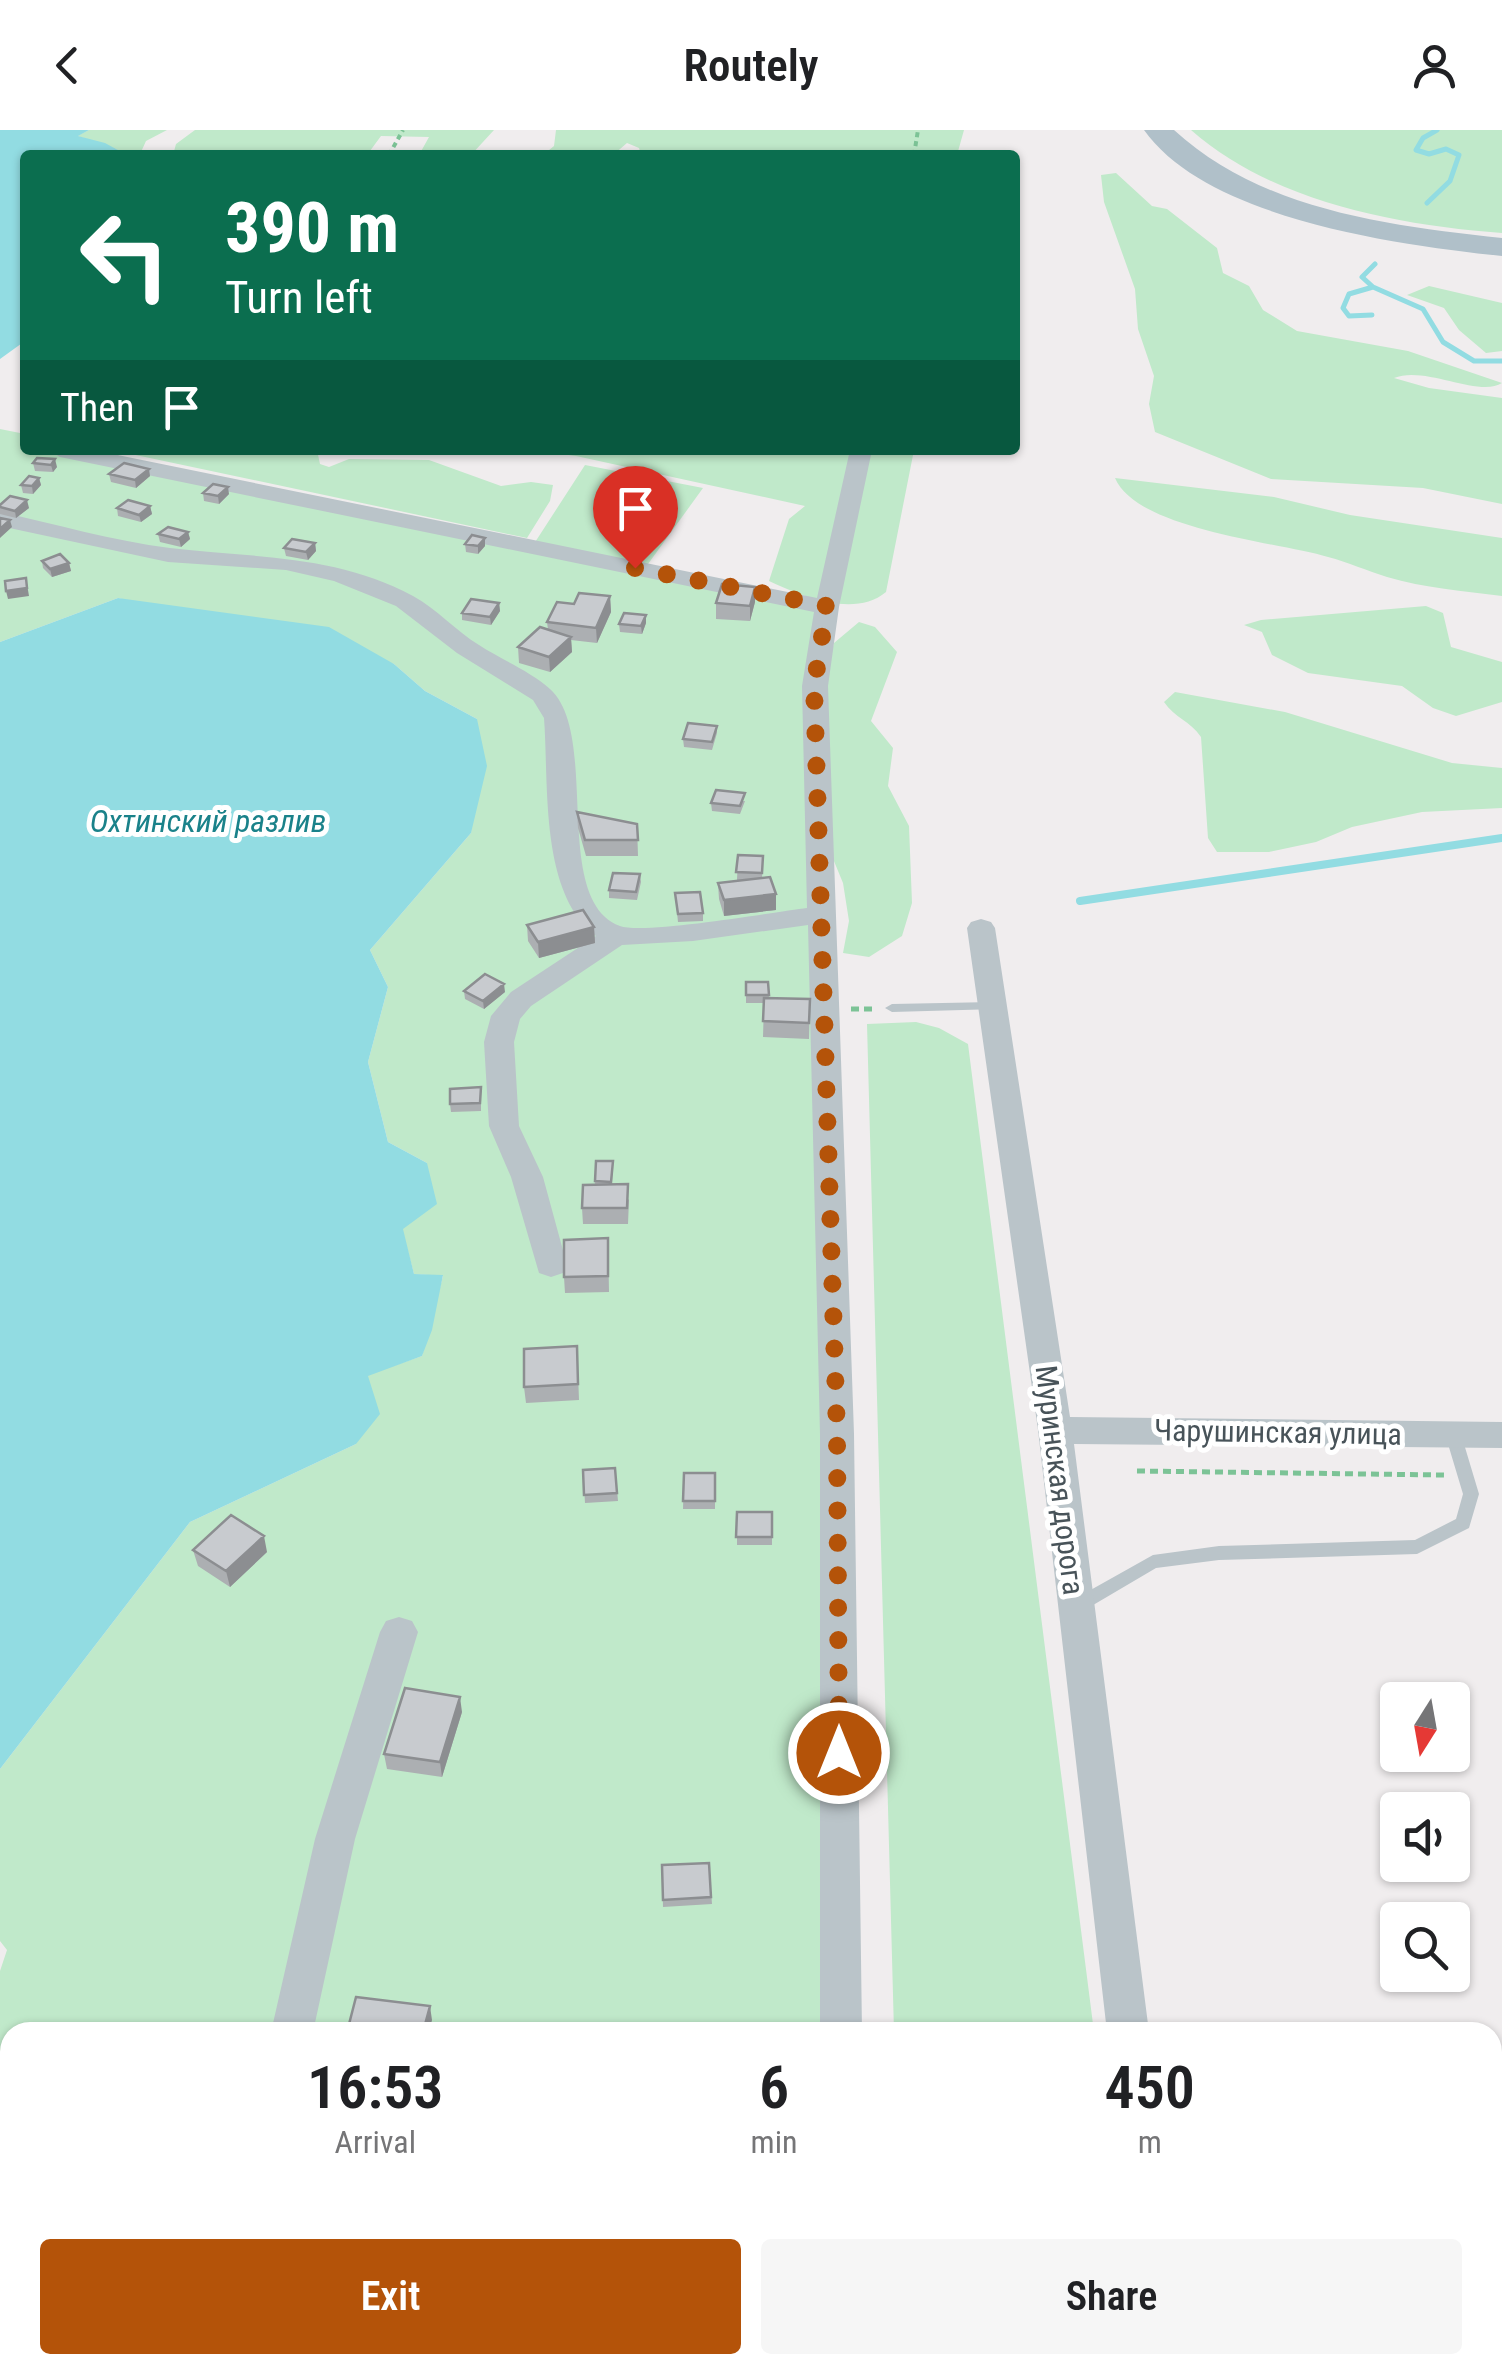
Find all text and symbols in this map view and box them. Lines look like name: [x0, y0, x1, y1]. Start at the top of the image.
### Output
icon: back: [40, 38, 95, 93]
icon: person: [1407, 38, 1462, 93]
text: Routely: [683, 39, 819, 92]
text: 390 m: [225, 187, 399, 269]
icon: left: [60, 190, 190, 320]
text: Turn left: [225, 271, 373, 324]
icon: arrive: [154, 380, 209, 435]
text: Then: [60, 386, 134, 430]
pin: [593, 466, 678, 569]
icon: arrive: [608, 481, 663, 536]
water label: Охтинский разлив: [90, 802, 326, 840]
street label: Муринская дорога: [1029, 1363, 1091, 1597]
street label: Чарушинская улица: [1154, 1412, 1402, 1452]
north arrow: [1380, 1682, 1470, 1772]
map controls: [1380, 1682, 1470, 1992]
position arrow: [787, 1701, 891, 1805]
button: sound: [1380, 1792, 1470, 1882]
button: search: [1380, 1902, 1470, 1992]
text: 16:53: [307, 2052, 444, 2123]
text: 6: [759, 2052, 789, 2123]
text: 450: [1104, 2052, 1195, 2123]
text: Arrival: [335, 2123, 416, 2161]
text: min: [751, 2123, 797, 2161]
text: m: [1138, 2123, 1162, 2161]
button: Exit: [40, 2239, 741, 2354]
button: Share: [761, 2239, 1462, 2354]

